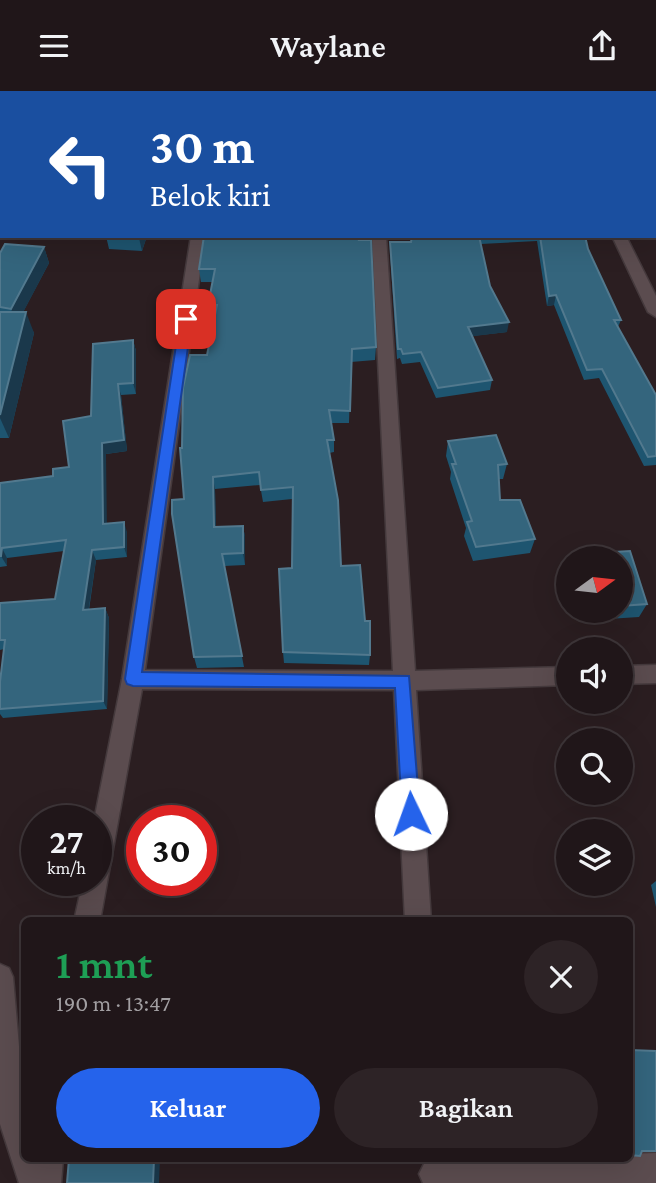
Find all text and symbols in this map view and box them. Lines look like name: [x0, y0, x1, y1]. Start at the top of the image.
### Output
icon: menu: [35, 27, 73, 65]
icon: share: [583, 27, 621, 65]
text: Waylane: [270, 28, 386, 64]
icon: left: [35, 119, 126, 210]
text: 30 m: [150, 119, 255, 174]
text: Belok kiri: [150, 177, 271, 213]
pin: [156, 289, 216, 349]
icon: arrive: [167, 300, 205, 338]
north arrow: [556, 546, 634, 623]
map controls: [556, 546, 633, 896]
button: sound: [556, 637, 633, 714]
button: search: [556, 728, 633, 805]
position arrow: [374, 777, 448, 851]
speed limit sign: 30: [126, 805, 217, 896]
button: layers: [556, 819, 633, 896]
text: 27: [50, 822, 83, 861]
text: km/h: [47, 858, 86, 878]
text: 1 mnt: [56, 940, 152, 987]
button: close: [524, 940, 598, 1014]
text: 190 m · 13:47: [56, 990, 171, 1016]
button: Keluar: [56, 1068, 320, 1148]
button: Bagikan: [334, 1068, 598, 1148]

